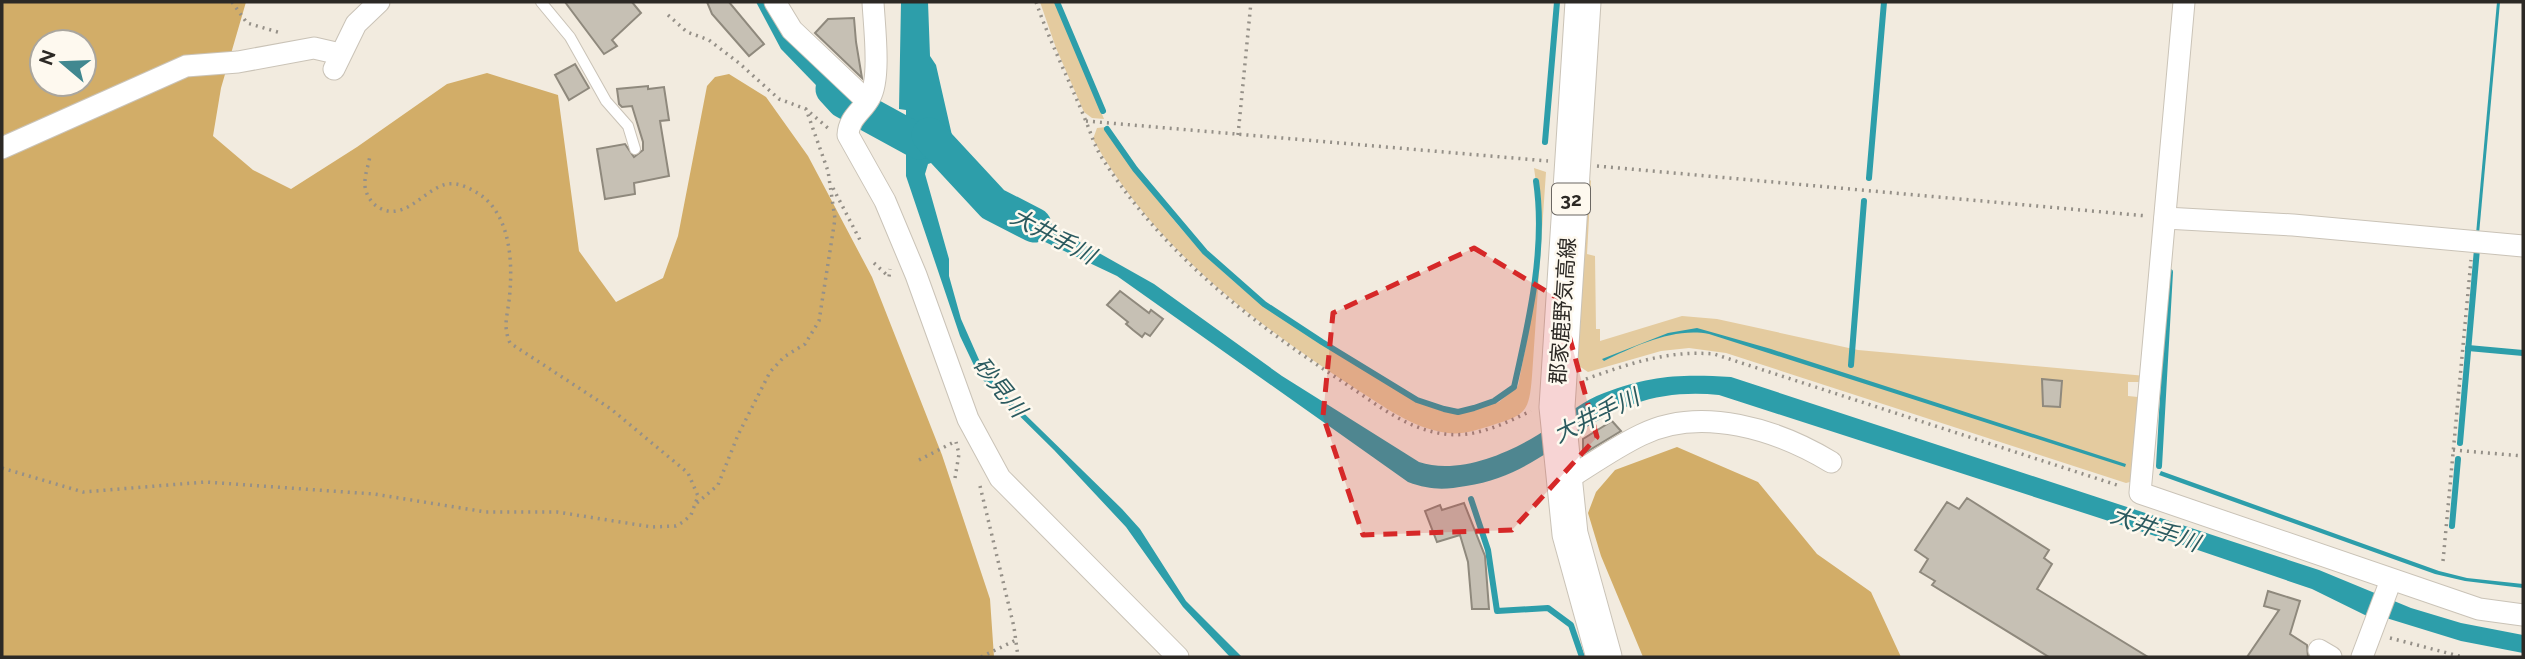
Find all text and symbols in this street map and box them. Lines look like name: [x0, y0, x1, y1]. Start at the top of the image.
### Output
north arrow: [28, 28, 98, 98]
text: N: [34, 47, 60, 68]
road number: 32: [1552, 183, 1590, 214]
water label: 大井手川: [1006, 202, 1103, 270]
street label: 郡家鹿野気高線: [1545, 237, 1580, 385]
water label: 砂見川: [968, 351, 1034, 424]
water label: 大井手川: [1549, 382, 1646, 448]
water label: 大井手川: [2107, 501, 2206, 557]

